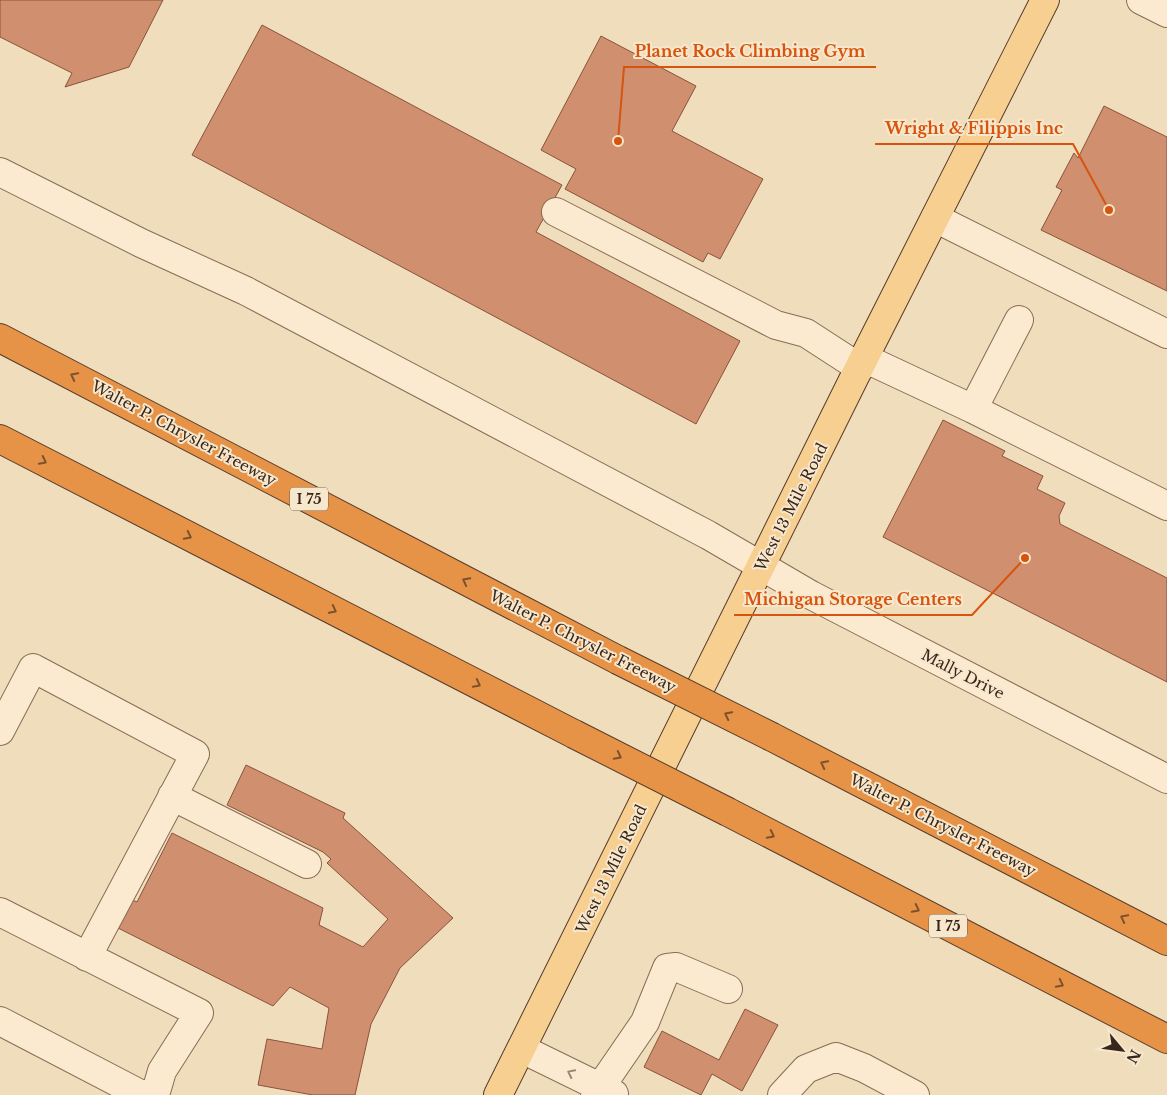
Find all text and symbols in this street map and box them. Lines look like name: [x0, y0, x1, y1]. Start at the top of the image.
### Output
callout: Planet Rock Climbing Gym: [624, 36, 876, 67]
text: Planet Rock Climbing Gym: [634, 41, 866, 61]
callout: Wright & Filippis Inc: [875, 113, 1073, 144]
text: Wright & Filippis Inc: [884, 118, 1063, 138]
one-way arrow: [70, 372, 79, 382]
street label: Walter P. Chrysler Freeway: [87, 376, 280, 490]
street label: West 13 Mile Road: [750, 440, 832, 575]
one-way arrow: [38, 455, 47, 465]
road number: I 75: [290, 488, 328, 510]
one-way arrow: [183, 530, 192, 540]
one-way arrow: [462, 577, 471, 587]
callout: Michigan Storage Centers: [734, 584, 972, 615]
street label: Walter P. Chrysler Freeway: [486, 585, 680, 697]
text: Michigan Storage Centers: [744, 589, 962, 609]
one-way arrow: [327, 604, 336, 614]
street label: Mally Drive: [918, 645, 1008, 703]
one-way arrow: [472, 678, 481, 688]
one-way arrow: [724, 711, 733, 721]
one-way arrow: [613, 750, 622, 760]
one-way arrow: [820, 760, 829, 770]
street label: Walter P. Chrysler Freeway: [846, 769, 1040, 881]
street label: West 13 Mile Road: [571, 801, 651, 938]
one-way arrow: [766, 829, 775, 839]
one-way arrow: [911, 903, 920, 913]
road number: I 75: [929, 914, 967, 938]
one-way arrow: [1120, 914, 1129, 924]
one-way arrow: [1055, 978, 1064, 988]
north arrow: [1097, 1025, 1147, 1075]
text: N: [1122, 1046, 1144, 1066]
one-way arrow: [568, 1070, 577, 1080]

